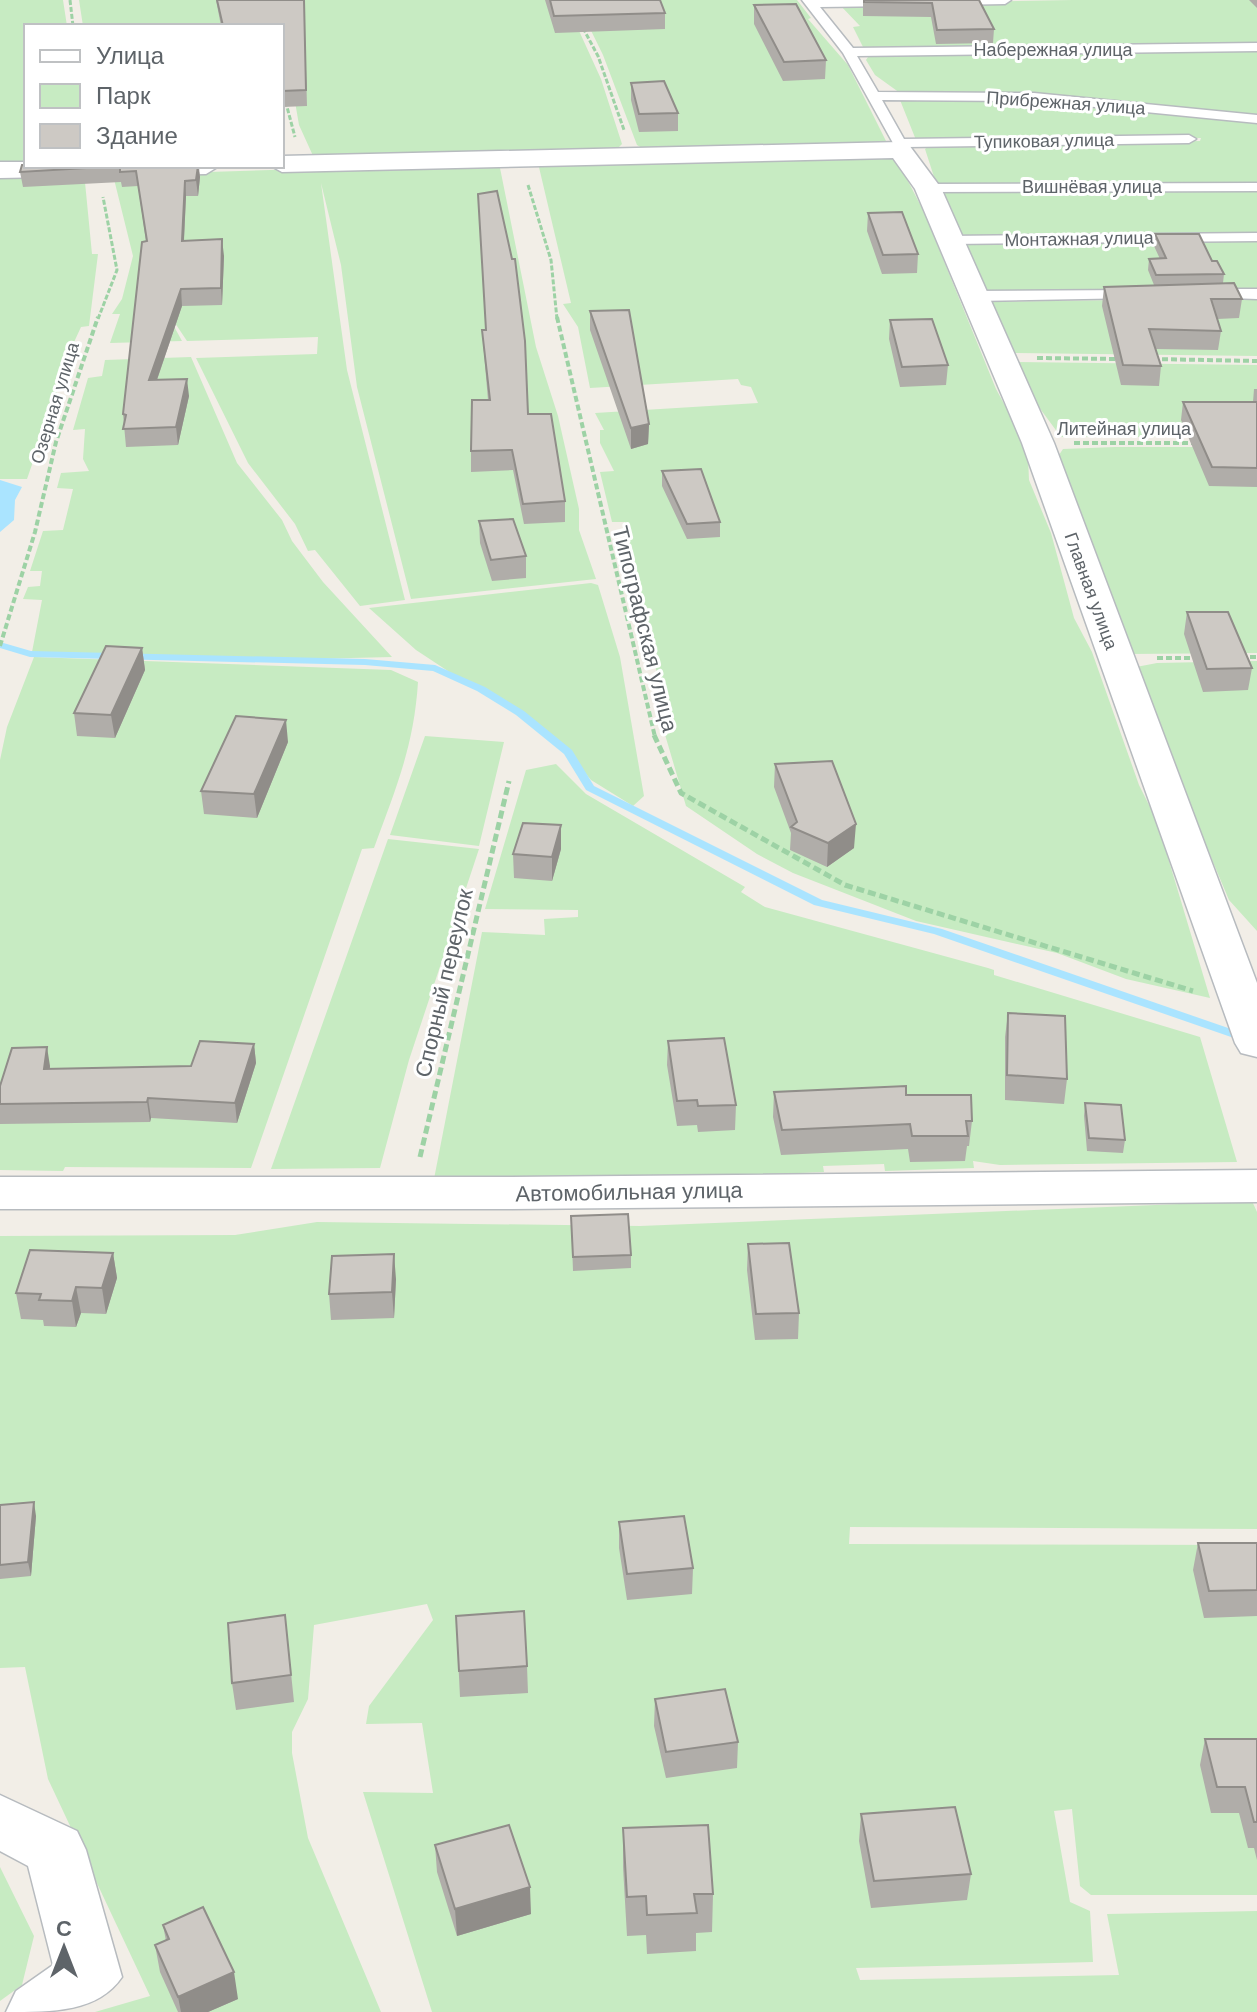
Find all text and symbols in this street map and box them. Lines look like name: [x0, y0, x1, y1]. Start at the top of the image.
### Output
legend: [24, 24, 284, 168]
street label: Набережная улица: [973, 40, 1134, 60]
text: Улица: [96, 42, 165, 69]
text: Парк: [96, 82, 151, 109]
street label: Прибрежная улица: [986, 87, 1147, 119]
text: Здание: [96, 122, 178, 149]
street label: Тупиковая улица: [974, 130, 1115, 152]
street label: Вишнёвая улица: [1022, 177, 1163, 197]
street label: Монтажная улица: [1004, 228, 1155, 250]
street label: Озерная улица: [27, 339, 83, 466]
street label: Литейная улица: [1057, 419, 1192, 439]
street label: Типографская улица: [607, 523, 683, 735]
street label: Главная улица: [1061, 530, 1122, 653]
street label: Спорный переулок: [410, 886, 478, 1080]
street label: Автомобильная улица: [515, 1178, 744, 1206]
north arrow: [24, 1908, 104, 1988]
text: С: [56, 1916, 72, 1941]

